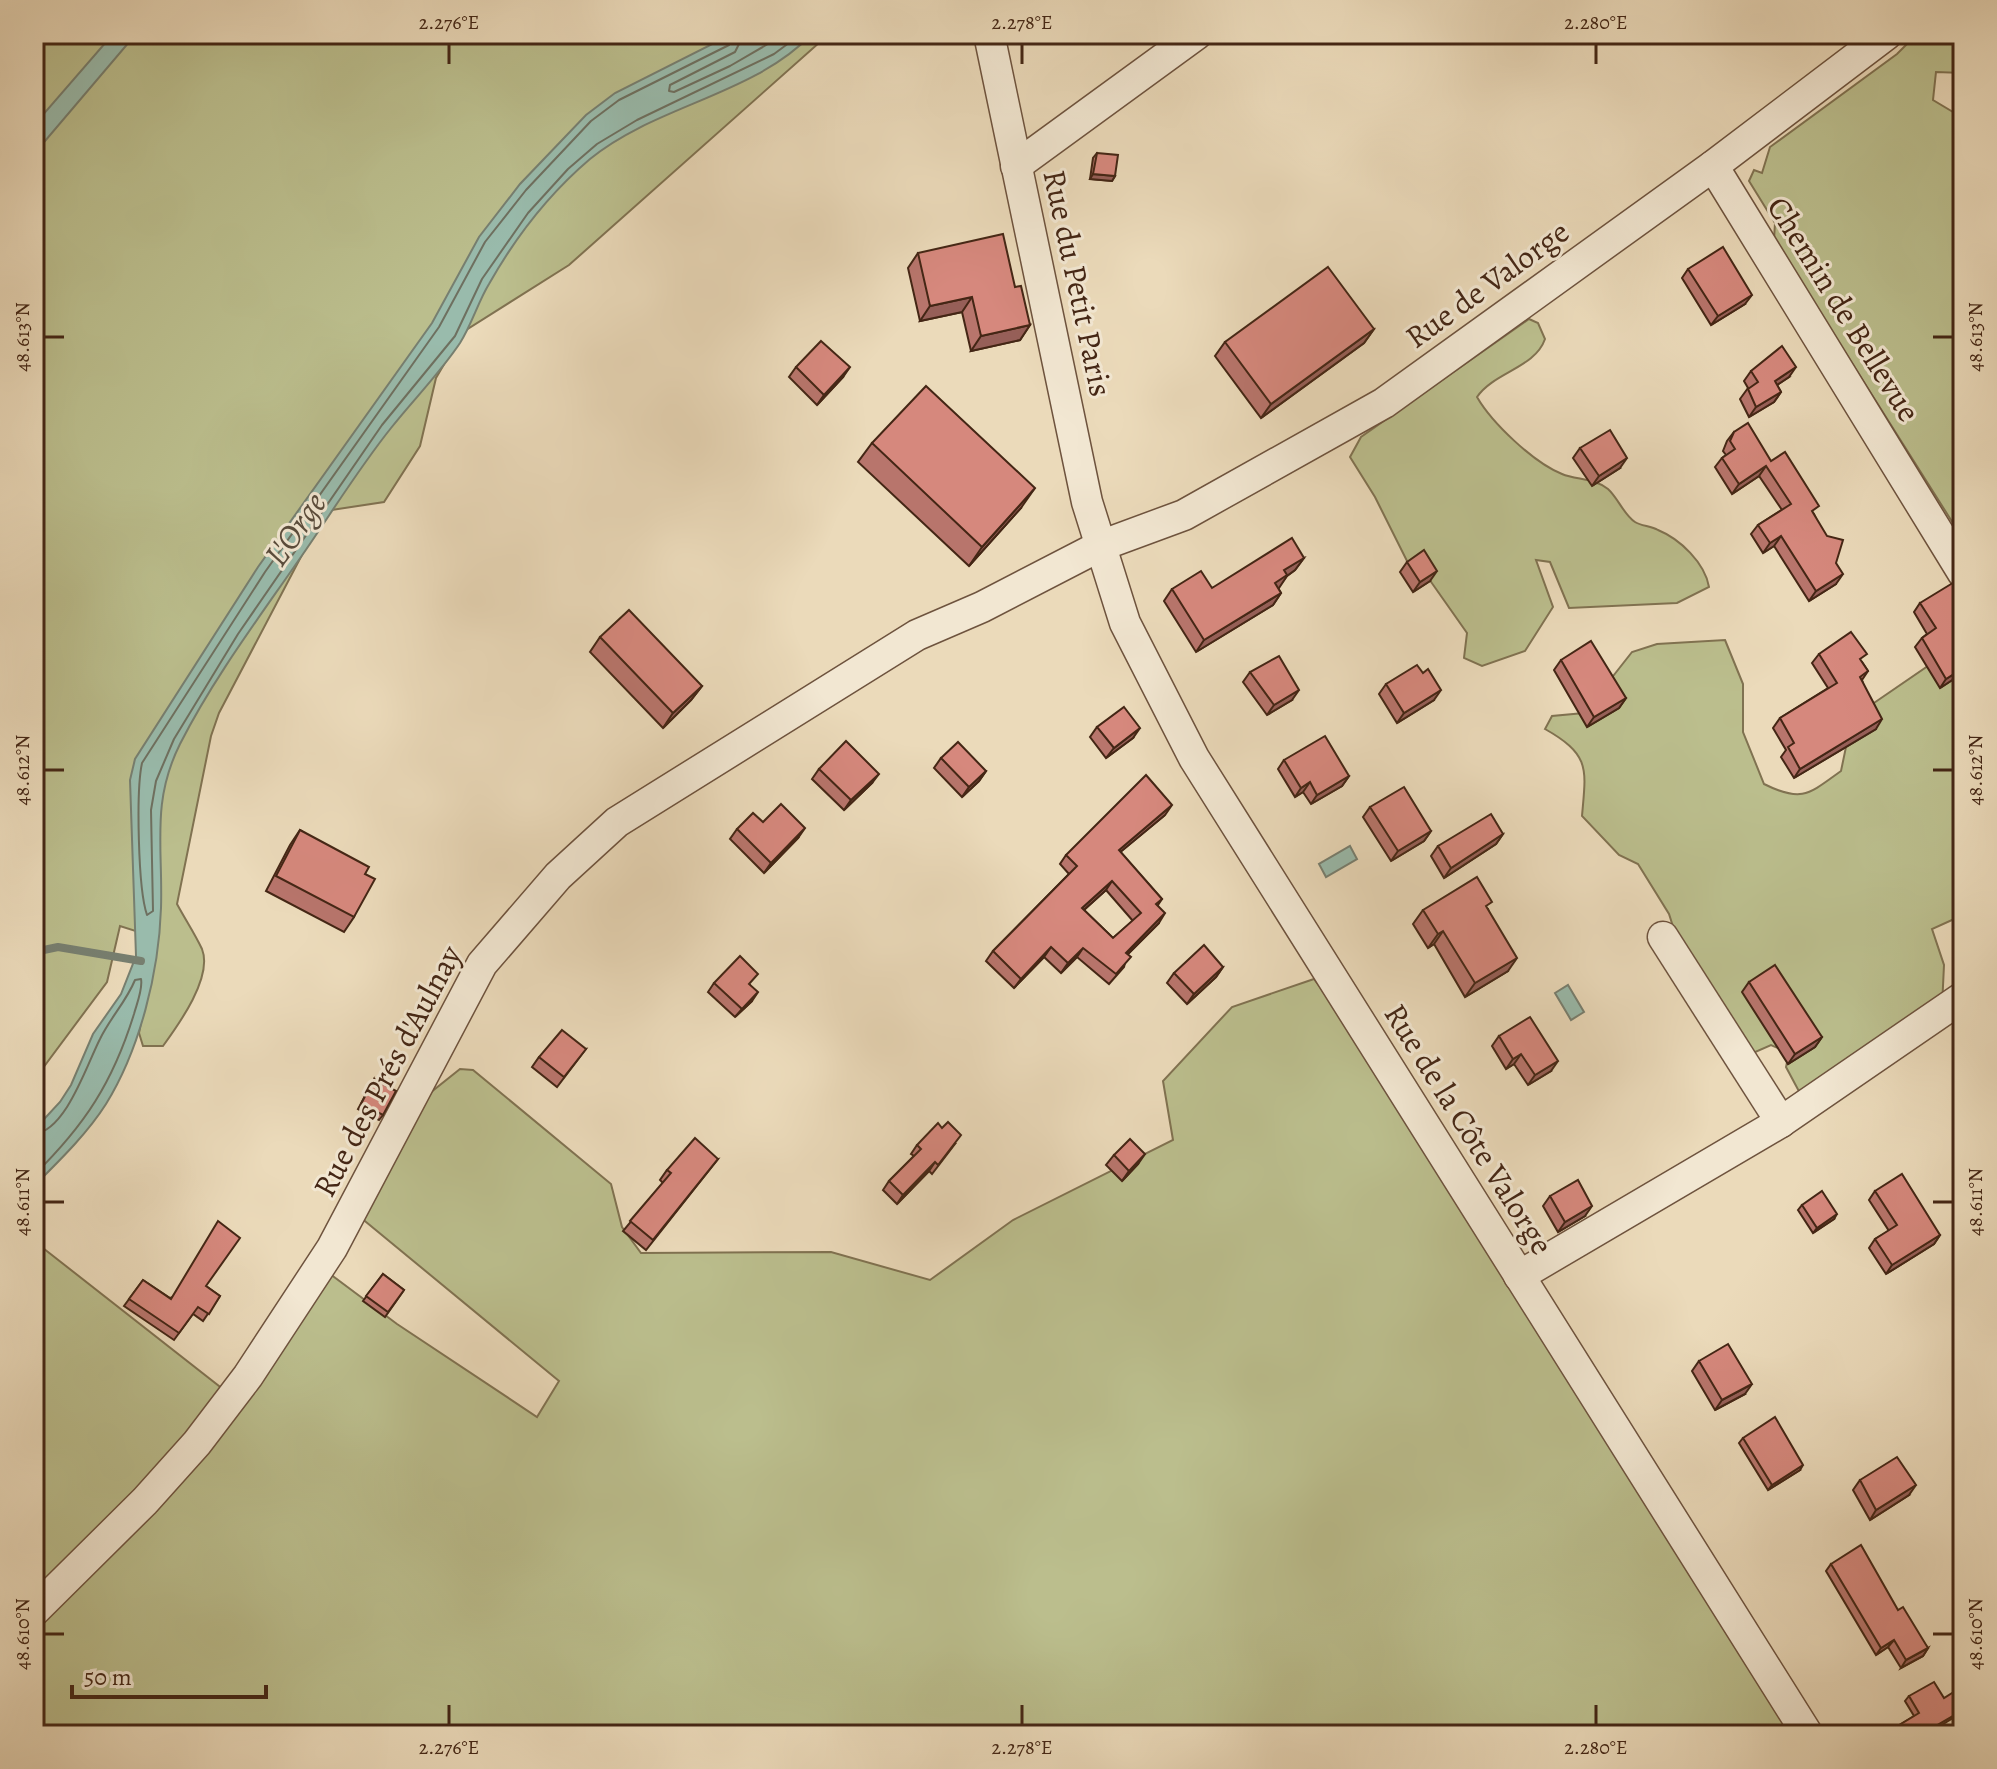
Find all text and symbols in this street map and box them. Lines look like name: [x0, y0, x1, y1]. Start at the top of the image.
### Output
text: 2.276°E: [419, 9, 479, 36]
text: 2.278°E: [991, 9, 1053, 36]
text: 2.280°E: [1564, 9, 1628, 36]
street label: Rue du Petit Paris: [1033, 166, 1123, 400]
street label: Chemin de Bellevue: [1757, 188, 1931, 430]
street label: Rue de Valorge: [1396, 210, 1578, 358]
text: 48.613°N: [9, 302, 36, 372]
text: 48.613°N: [1962, 302, 1989, 372]
water label: L'Orge: [253, 482, 337, 576]
text: 48.612°N: [9, 735, 36, 805]
text: 48.612°N: [1962, 735, 1989, 805]
street label: Rue des Prés d'Aulnay: [302, 937, 472, 1204]
street label: Rue de la Côte Valorge: [1374, 995, 1564, 1263]
text: 48.611°N: [9, 1168, 36, 1236]
text: 48.611°N: [1962, 1168, 1989, 1236]
text: 48.610°N: [9, 1598, 36, 1670]
text: 48.610°N: [1962, 1598, 1989, 1670]
scale bar: [72, 1649, 266, 1699]
text: 50 m: [84, 1661, 132, 1693]
text: 2.276°E: [419, 1734, 479, 1761]
text: 2.278°E: [991, 1734, 1053, 1761]
text: 2.280°E: [1564, 1734, 1628, 1761]

